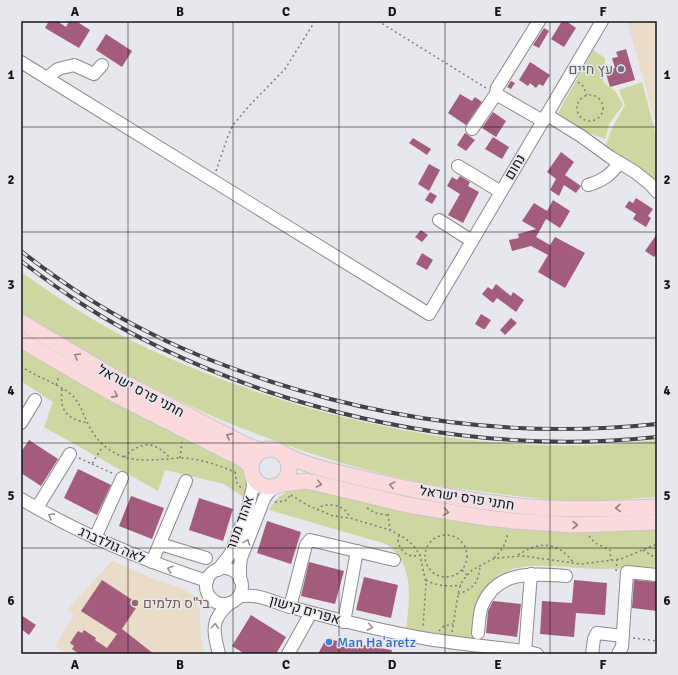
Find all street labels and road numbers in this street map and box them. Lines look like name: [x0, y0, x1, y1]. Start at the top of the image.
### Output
street label: נחום: [501, 151, 529, 183]
street label: חתני פרס ישראל: [95, 361, 187, 421]
street label: חתני פרס ישראל: [418, 482, 516, 514]
street label: אהוד מנור: [222, 493, 258, 553]
street label: לאה גולדברג: [76, 523, 148, 567]
street label: אפרים קישון: [268, 592, 342, 628]

